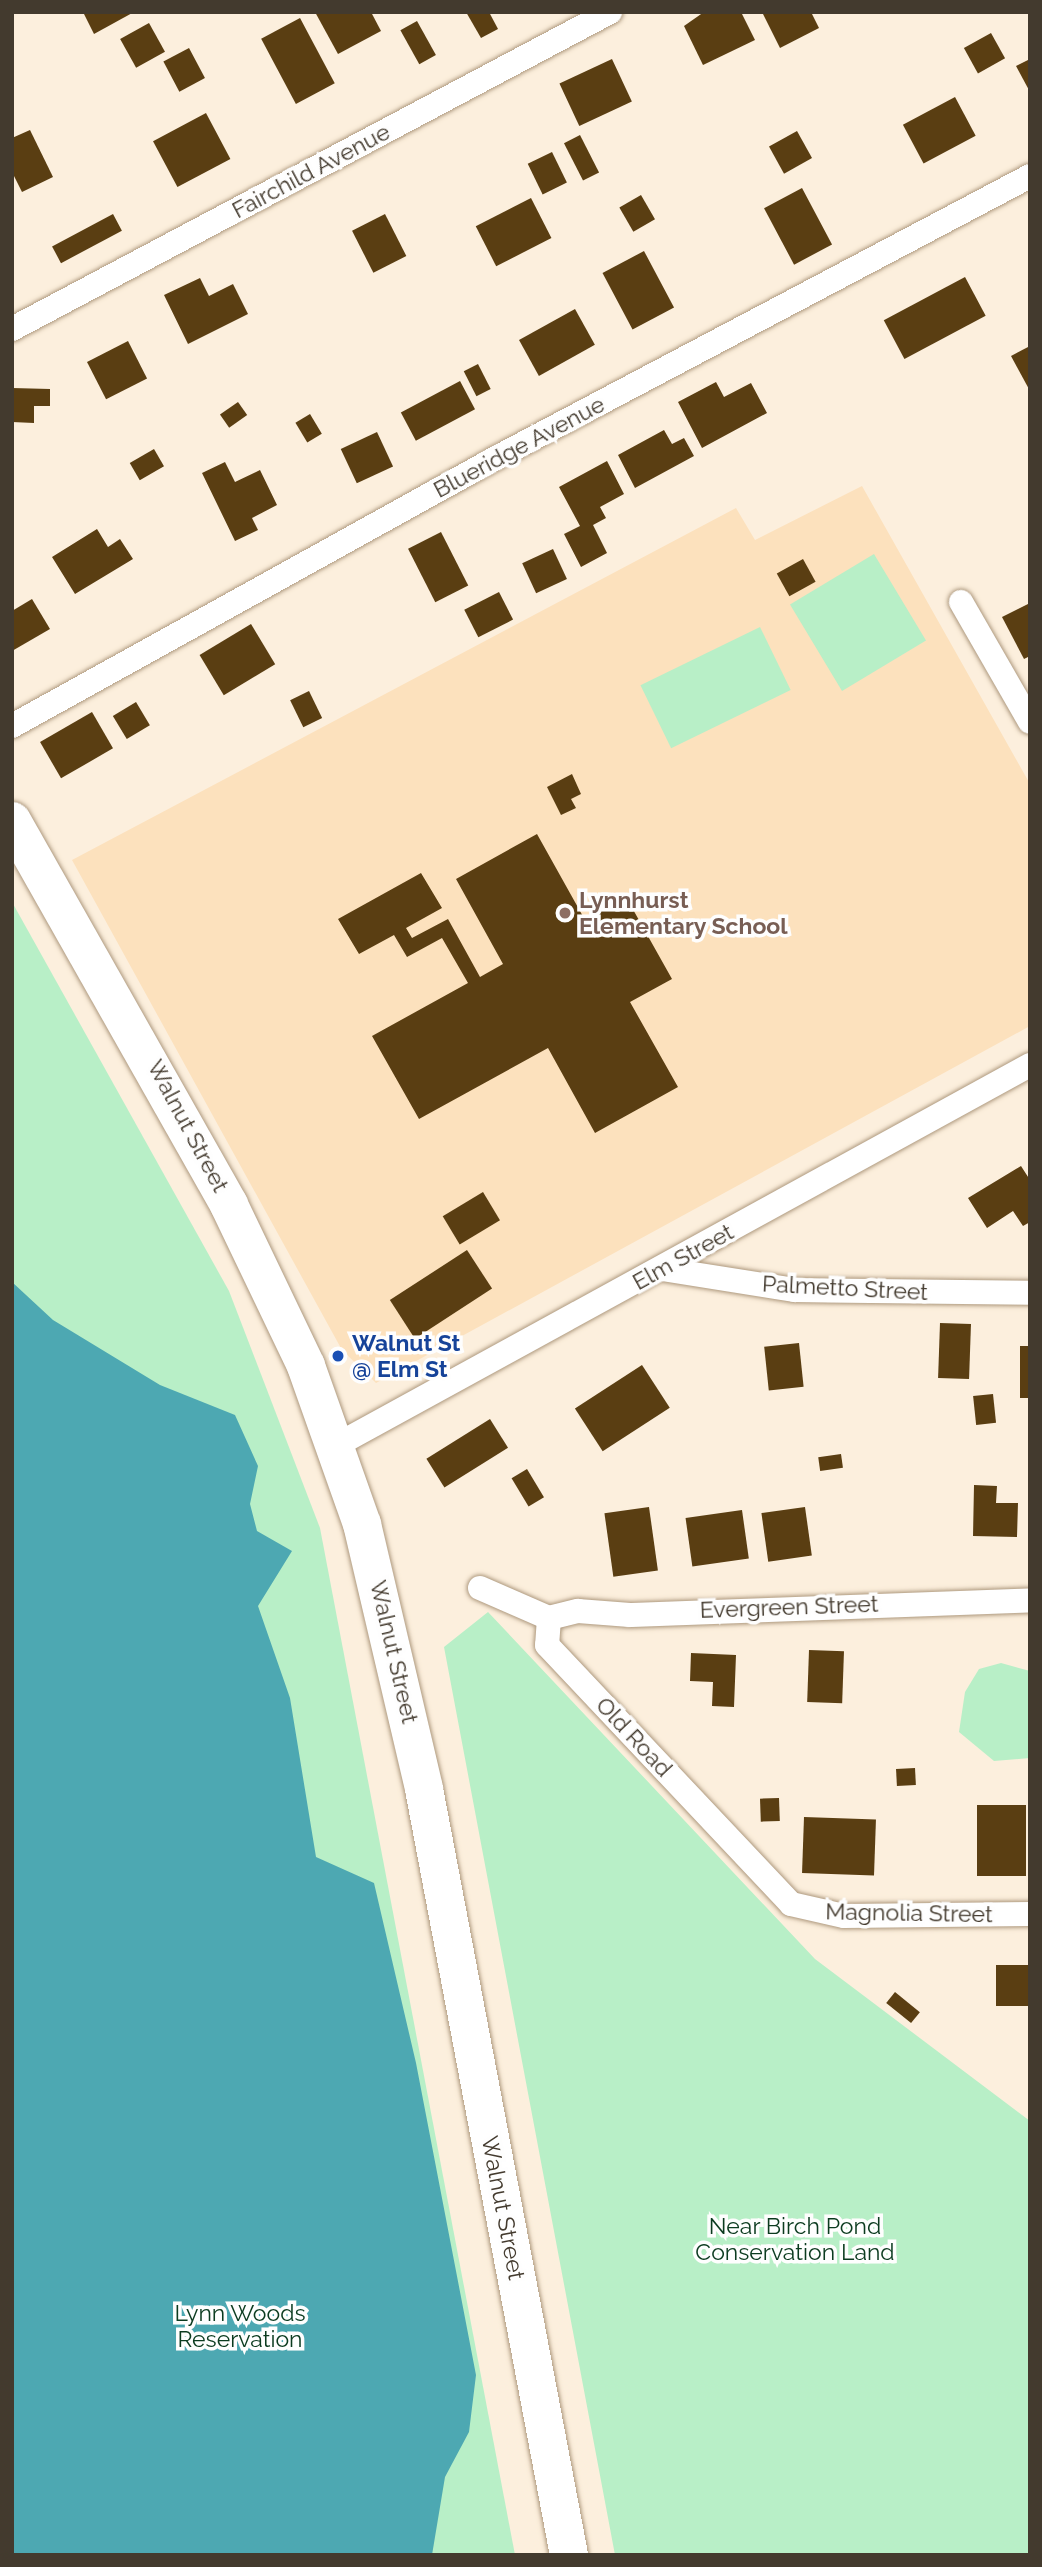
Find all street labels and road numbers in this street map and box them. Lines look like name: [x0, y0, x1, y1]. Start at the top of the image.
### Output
street label: Fairchild Avenue: [227, 118, 395, 224]
street label: Blueridge Avenue: [428, 390, 610, 504]
street label: Walnut Street: [142, 1055, 234, 1197]
street label: Elm Street: [628, 1218, 738, 1296]
street label: Palmetto Street: [761, 1270, 929, 1306]
street label: Walnut Street: [364, 1578, 424, 1726]
street label: Evergreen Street: [699, 1590, 879, 1624]
street label: Old Road: [590, 1691, 678, 1783]
street label: Magnolia Street: [825, 1898, 993, 1928]
street label: Walnut Street: [476, 2134, 530, 2282]

